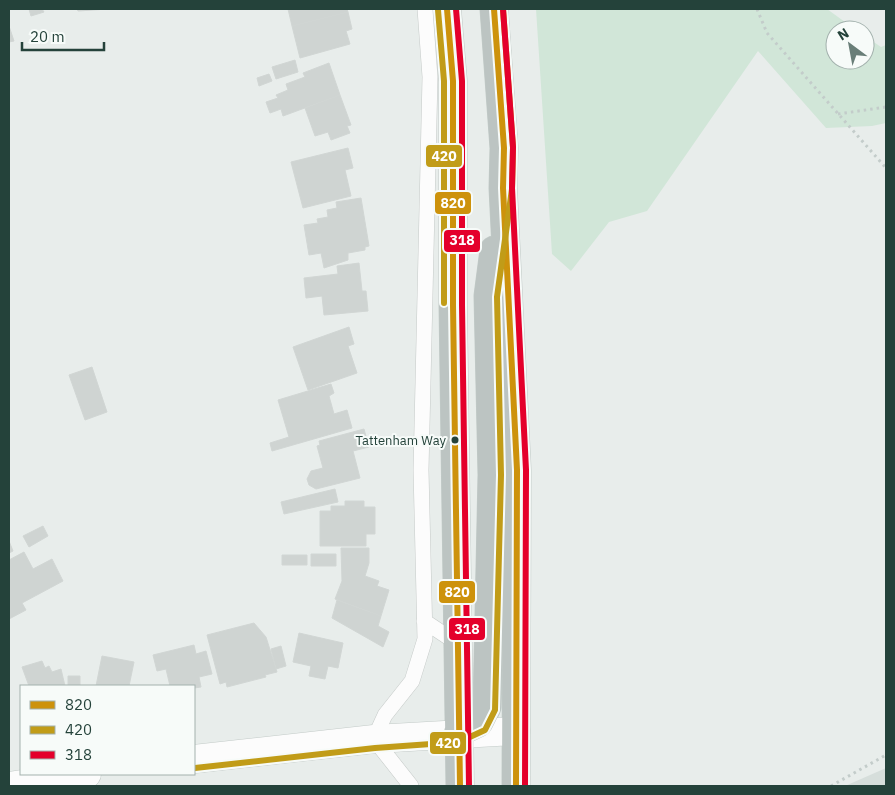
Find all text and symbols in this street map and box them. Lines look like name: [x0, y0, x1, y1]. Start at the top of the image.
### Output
scale bar: [22, 20, 105, 52]
north arrow: [825, 20, 875, 70]
text: N: [834, 24, 852, 44]
text: 20 m: [30, 27, 65, 46]
line badge: 420: [425, 144, 463, 168]
text: 420: [431, 147, 457, 165]
line badge: 820: [434, 191, 472, 215]
text: 820: [440, 194, 466, 212]
line badge: 318: [443, 229, 481, 253]
text: 318: [449, 231, 475, 249]
place label: Tattenham Way: [355, 432, 447, 449]
marker: Tattenham Way: [450, 435, 460, 445]
line badge: 820: [438, 580, 476, 604]
text: 820: [444, 583, 470, 601]
line badge: 318: [448, 617, 486, 641]
text: 318: [454, 620, 480, 638]
legend: [20, 685, 195, 775]
text: 820: [65, 695, 92, 714]
text: 420: [65, 720, 92, 739]
line badge: 420: [429, 731, 467, 755]
text: 420: [435, 734, 461, 752]
text: 318: [65, 745, 92, 764]

